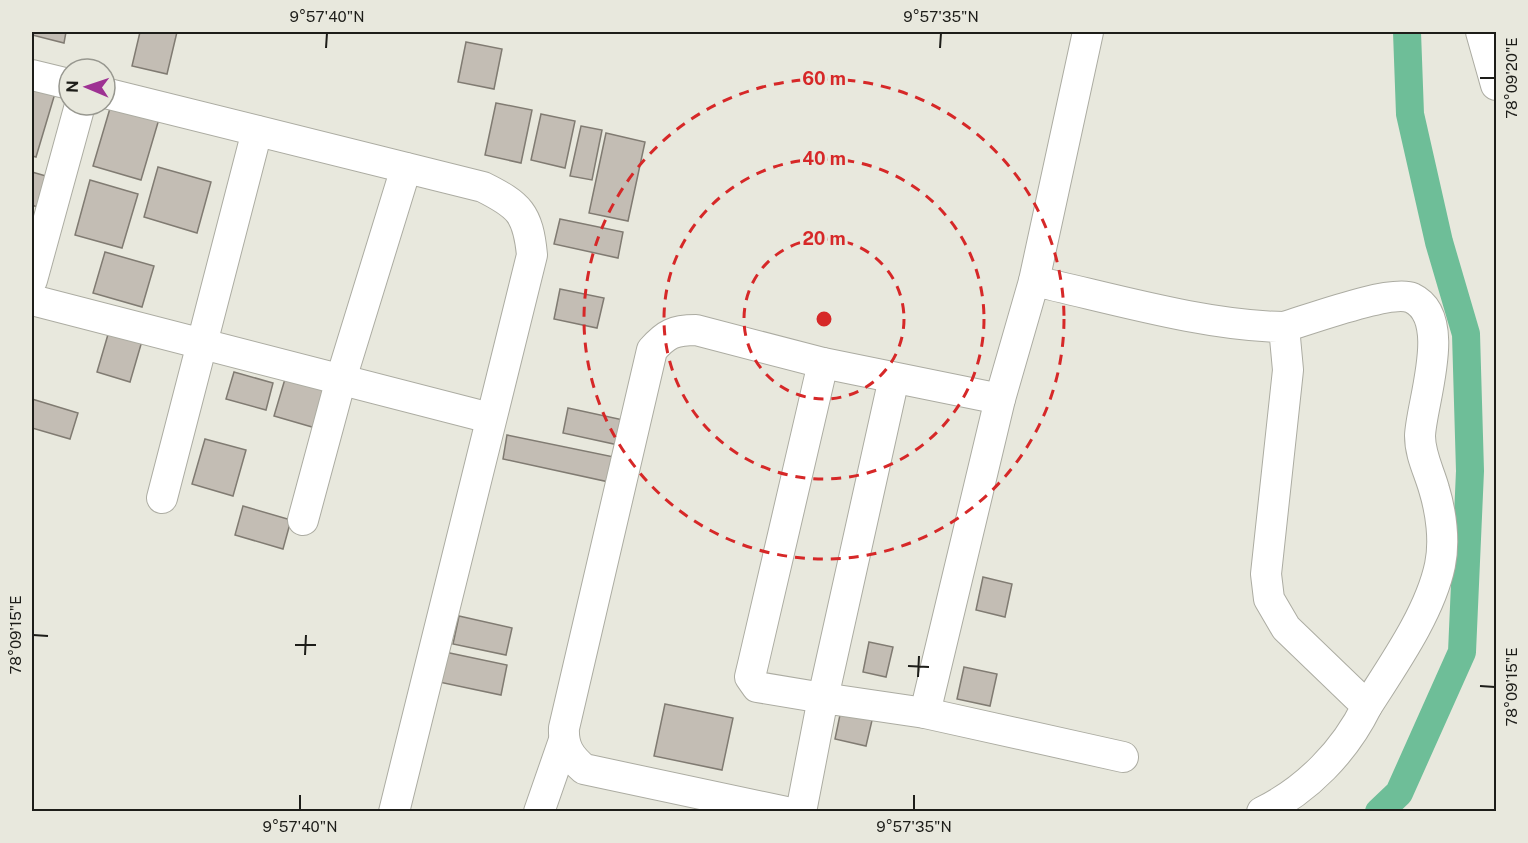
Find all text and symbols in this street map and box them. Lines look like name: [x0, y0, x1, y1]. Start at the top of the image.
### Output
text: 9°57'40"N: [290, 8, 364, 25]
text: 9°57'35"N: [903, 8, 979, 25]
text: 78°09'20"E: [1503, 37, 1520, 119]
north arrow: [57, 57, 117, 117]
text: 60 m: [802, 68, 846, 89]
text: N: [63, 80, 82, 93]
text: 40 m: [802, 148, 846, 169]
text: 20 m: [802, 228, 846, 249]
centre of rings: [814, 309, 834, 329]
text: 78°09'15"E: [7, 596, 24, 674]
text: 78°09'15"E: [1503, 648, 1520, 726]
text: 9°57'40"N: [263, 818, 337, 835]
text: 9°57'35"N: [876, 818, 952, 835]

